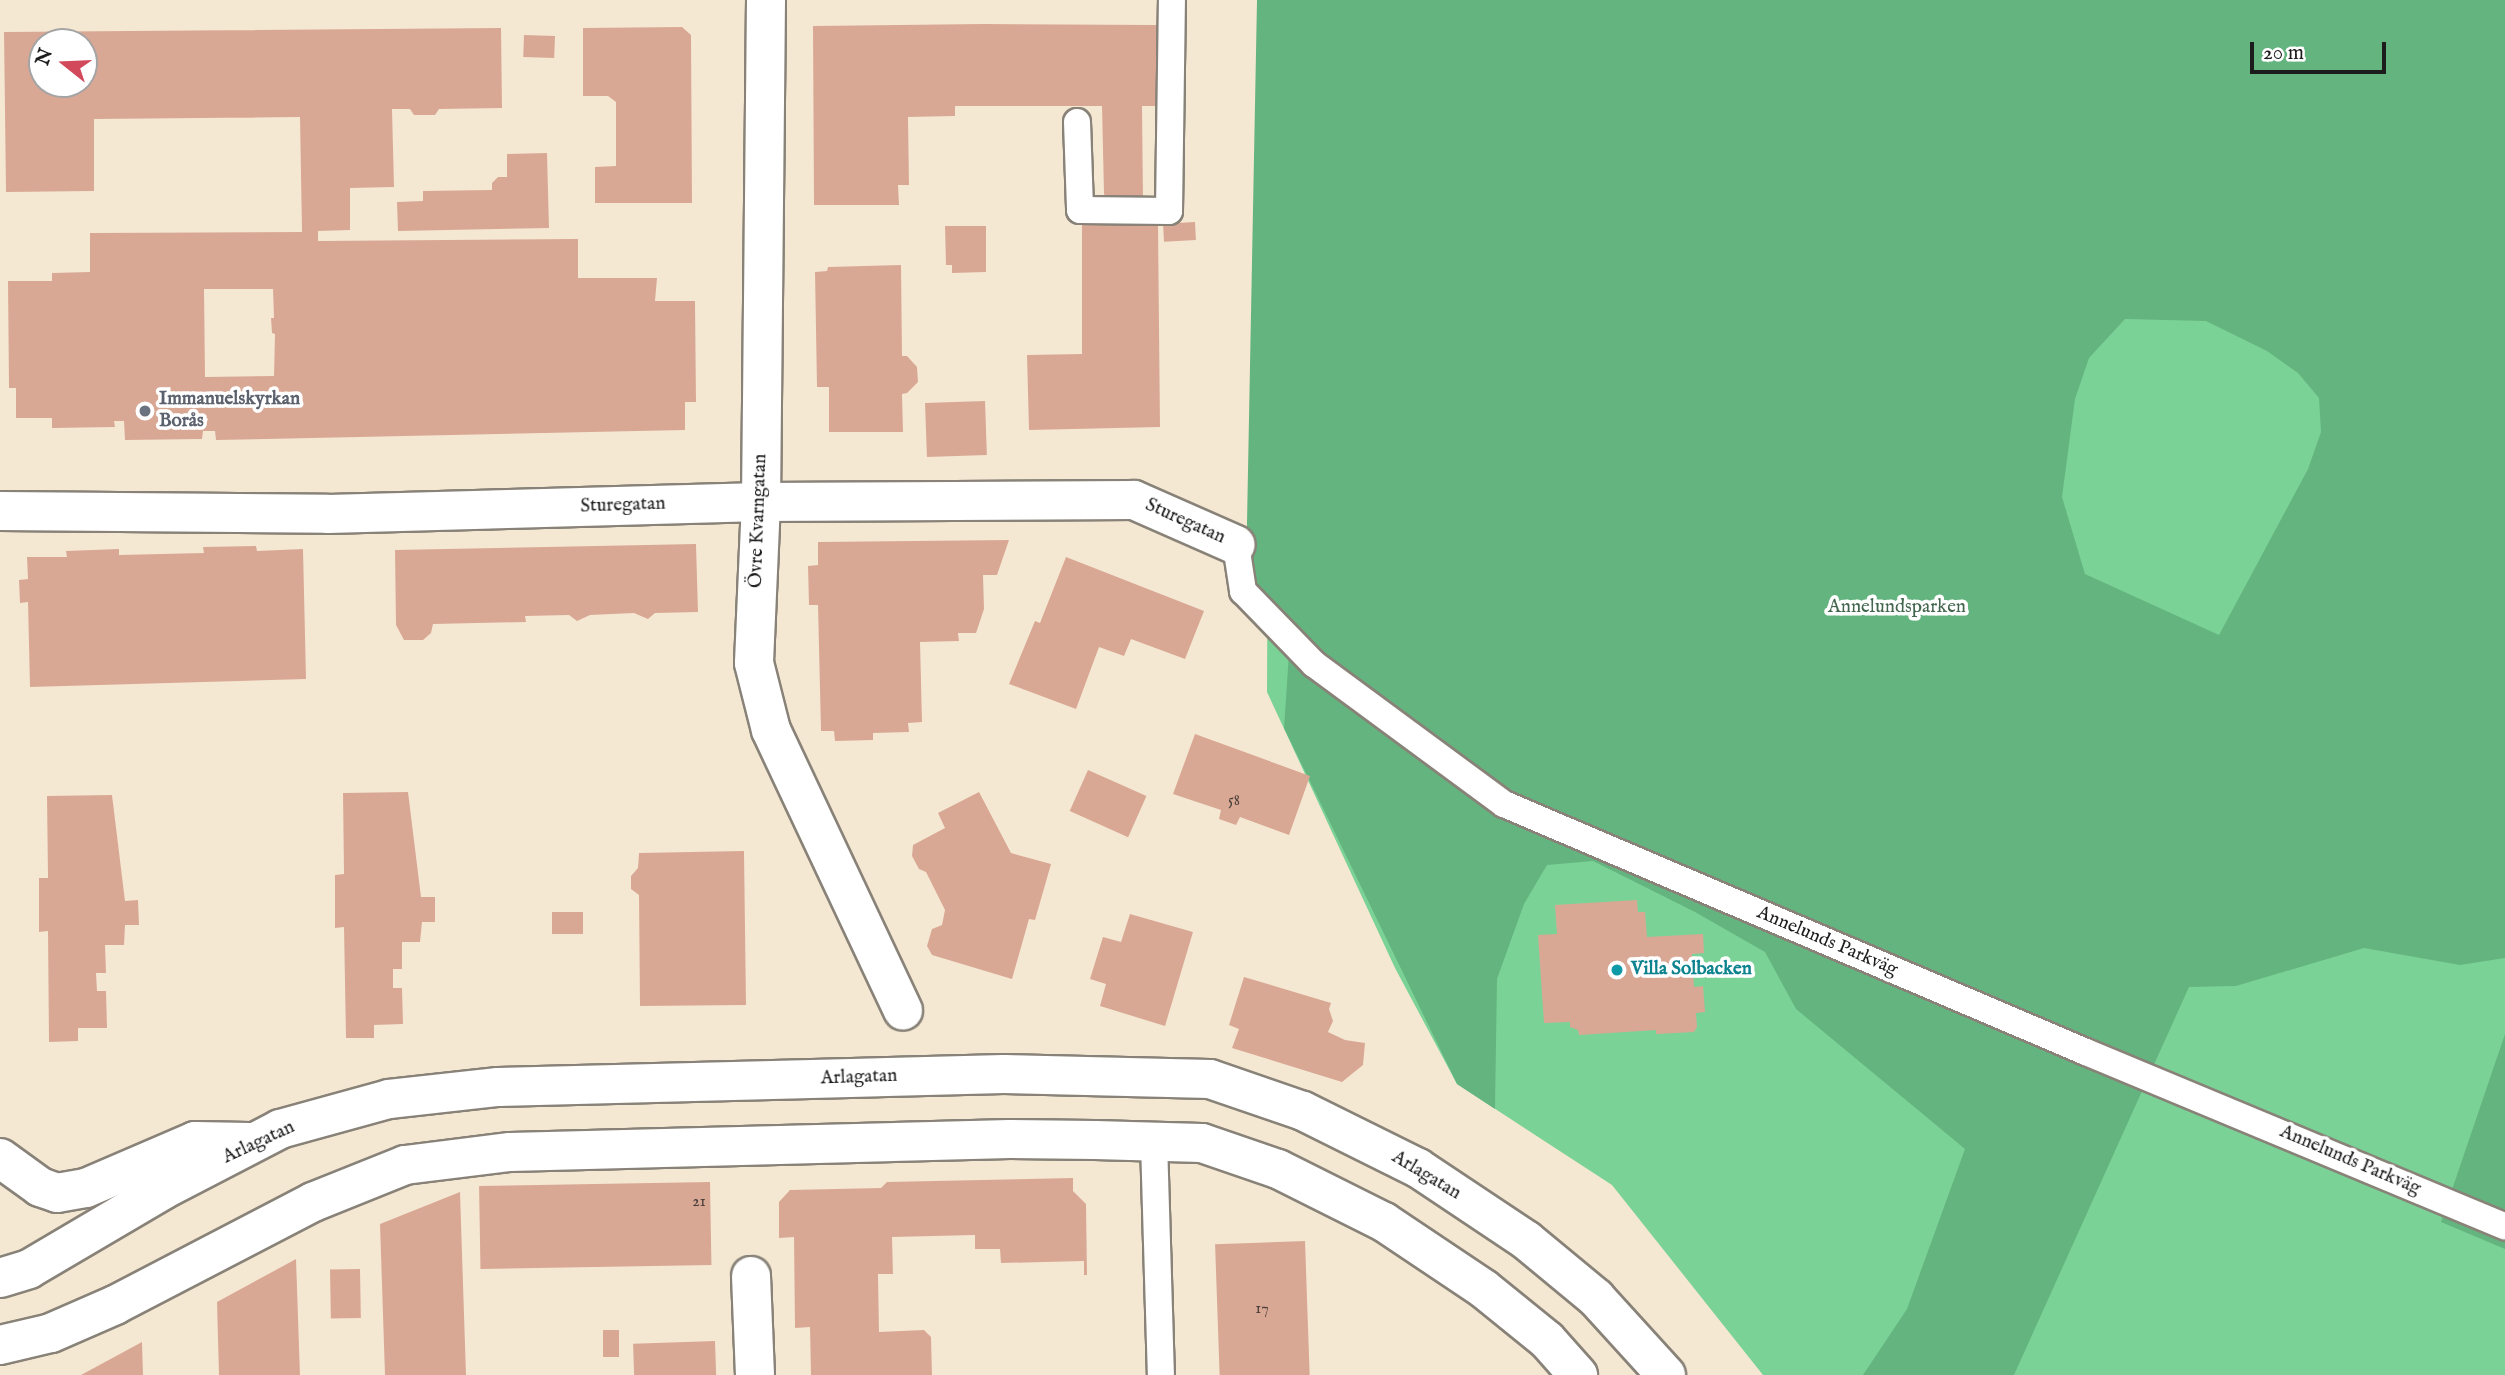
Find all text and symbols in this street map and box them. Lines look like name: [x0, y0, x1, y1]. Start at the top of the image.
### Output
north arrow: [28, 28, 98, 98]
scale bar: [2253, 28, 2390, 72]
text: 20 m: [2263, 40, 2304, 67]
text: N: [31, 46, 59, 69]
place label: Immanuelskyrkan Borås: [159, 389, 300, 433]
marker: Immanuelskyrkan Borås: [137, 403, 153, 419]
street label: Övre Kvarngatan: [745, 453, 773, 589]
street label: Sturegatan: [580, 493, 666, 519]
street label: Sturegatan: [1141, 494, 1229, 550]
park label: Annelundsparken: [1828, 597, 1966, 619]
house number: 58: [1228, 791, 1240, 811]
street label: Annelunds Parkväg: [1753, 902, 1901, 982]
place label: Villa Solbacken: [1631, 959, 1752, 981]
marker: Villa Solbacken: [1609, 962, 1625, 978]
street label: Arlagatan: [820, 1065, 898, 1091]
street label: Arlagatan: [219, 1116, 299, 1170]
street label: Annelunds Parkväg: [2276, 1121, 2424, 1201]
street label: Arlagatan: [1387, 1147, 1465, 1205]
house number: 21: [692, 1192, 706, 1212]
house number: 17: [1255, 1299, 1269, 1319]

